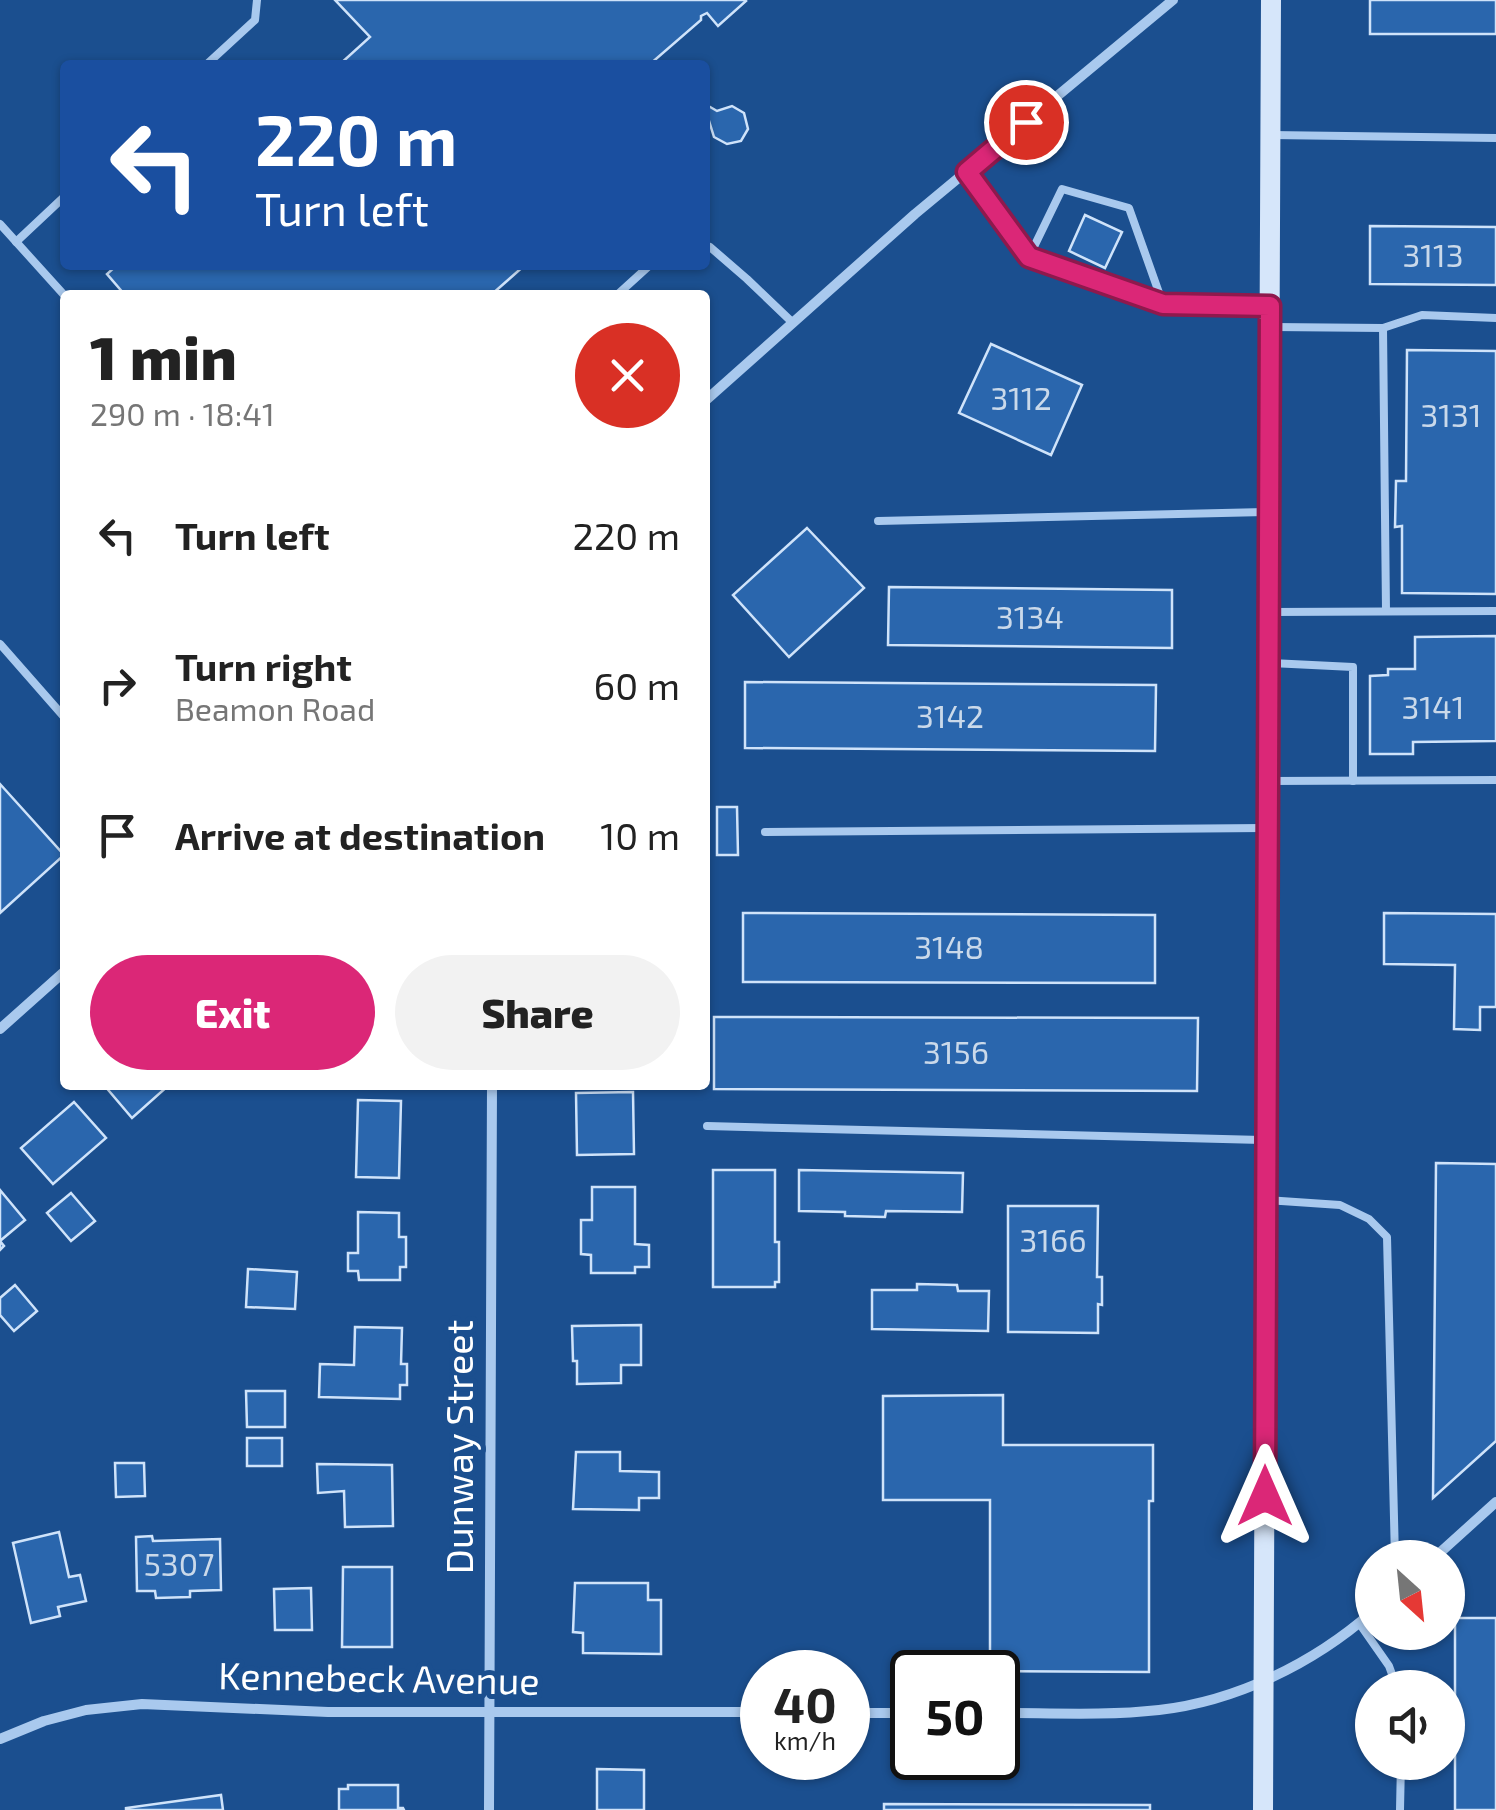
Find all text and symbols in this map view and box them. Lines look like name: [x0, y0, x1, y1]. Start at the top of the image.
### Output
pin: [984, 80, 1069, 165]
icon: arrive: [999, 95, 1054, 150]
text: 220 m: [255, 96, 457, 180]
icon: left: [90, 100, 220, 230]
text: Turn left: [255, 181, 429, 235]
house number: 3113: [1402, 235, 1464, 273]
text: 1 min: [90, 320, 237, 392]
button: close: [575, 323, 680, 428]
house number: 3112: [990, 378, 1052, 416]
text: 290 m · 18:41: [90, 394, 275, 432]
house number: 3131: [1420, 395, 1482, 433]
icon: left: [90, 508, 145, 563]
text: Turn left: [175, 512, 330, 558]
text: 220 m: [573, 512, 680, 558]
house number: 3134: [996, 597, 1064, 635]
text: Turn right: [175, 643, 352, 689]
icon: right: [90, 658, 145, 713]
text: 60 m: [594, 662, 680, 708]
house number: 3141: [1402, 687, 1464, 725]
text: Beamon Road: [175, 689, 375, 727]
house number: 3142: [916, 696, 984, 734]
icon: arrive: [90, 808, 145, 863]
text: Arrive at destination: [175, 812, 545, 858]
text: 10 m: [600, 812, 680, 858]
house number: 3148: [914, 927, 984, 965]
button: Exit: [90, 955, 375, 1070]
button: Share: [395, 955, 680, 1070]
house number: 3156: [923, 1032, 989, 1070]
house number: 3166: [1019, 1220, 1087, 1258]
street label: Dunway Street: [435, 1320, 481, 1574]
position arrow: [1213, 1444, 1317, 1548]
north arrow: [1355, 1540, 1465, 1650]
map controls: [1355, 1540, 1465, 1780]
house number: 5307: [144, 1544, 214, 1582]
speed limit sign: 50: [890, 1650, 1020, 1780]
street label: Kennebeck Avenue: [218, 1651, 540, 1703]
button: sound: [1355, 1670, 1465, 1780]
text: 40: [773, 1673, 837, 1733]
text: km/h: [774, 1725, 836, 1755]

